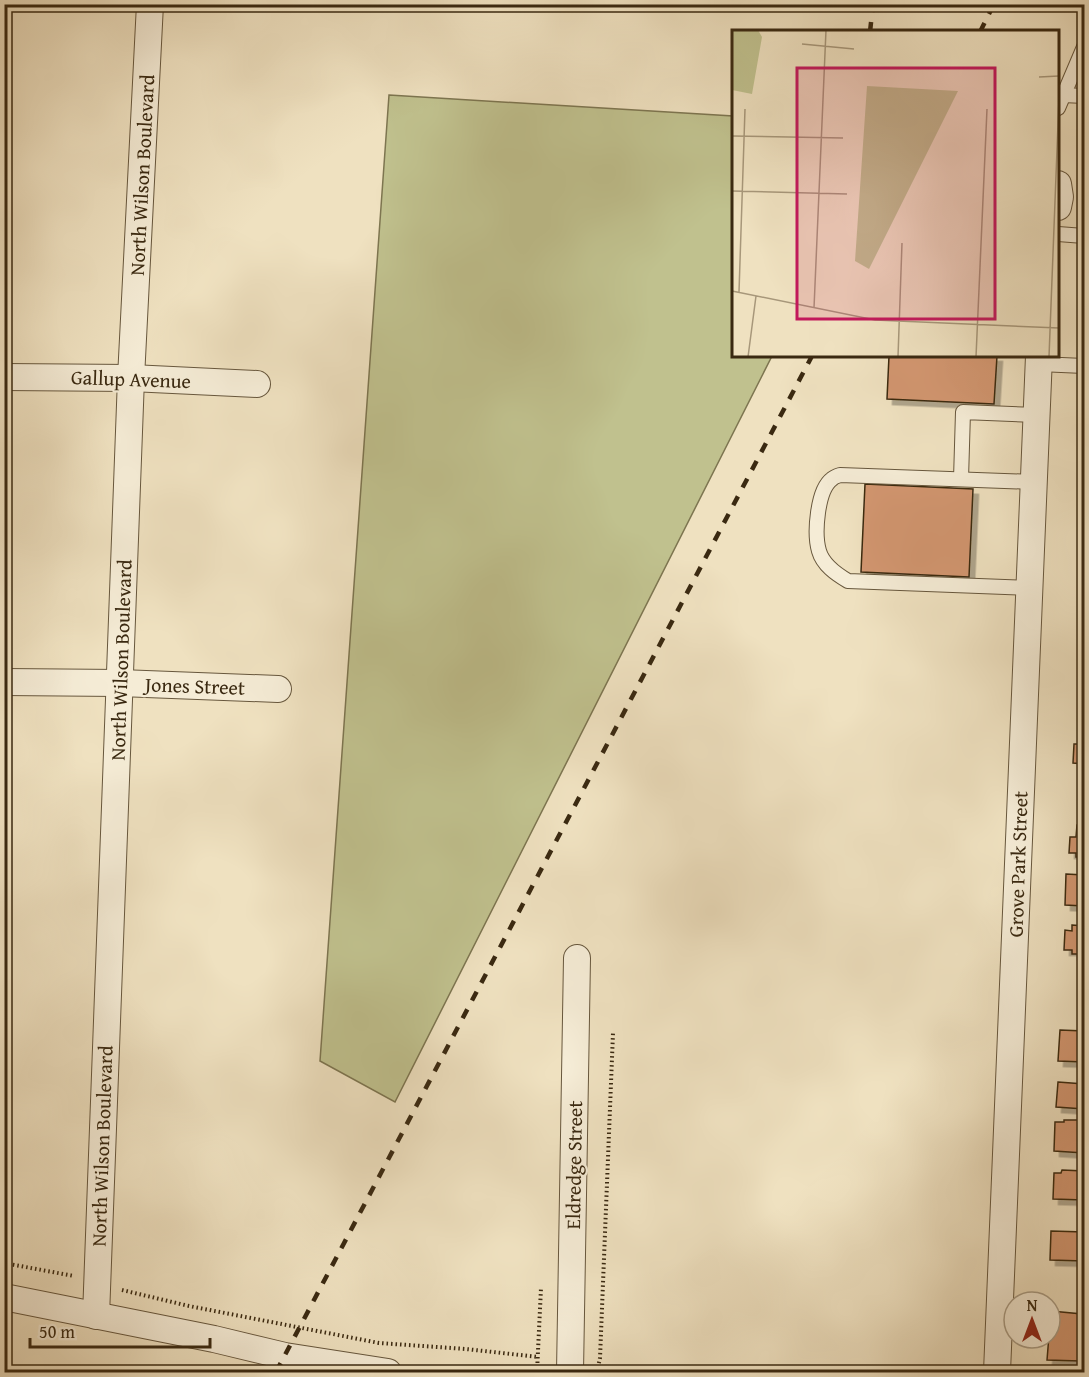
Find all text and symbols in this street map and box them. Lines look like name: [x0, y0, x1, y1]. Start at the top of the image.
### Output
inset map: [732, 30, 1059, 357]
street label: North Wilson Boulevard: [122, 73, 161, 276]
street label: Gallup Avenue: [71, 362, 191, 395]
street label: North Wilson Boulevard: [102, 559, 139, 761]
street label: Jones Street: [142, 669, 246, 702]
street label: Grove Park Street: [1000, 790, 1035, 938]
street label: North Wilson Boulevard: [83, 1045, 120, 1247]
street label: Eldredge Street: [558, 1100, 589, 1230]
north arrow: [1002, 1290, 1062, 1350]
text: N: [1027, 1293, 1038, 1317]
scale bar: [30, 1311, 210, 1349]
text: 50 m: [39, 1318, 75, 1345]

